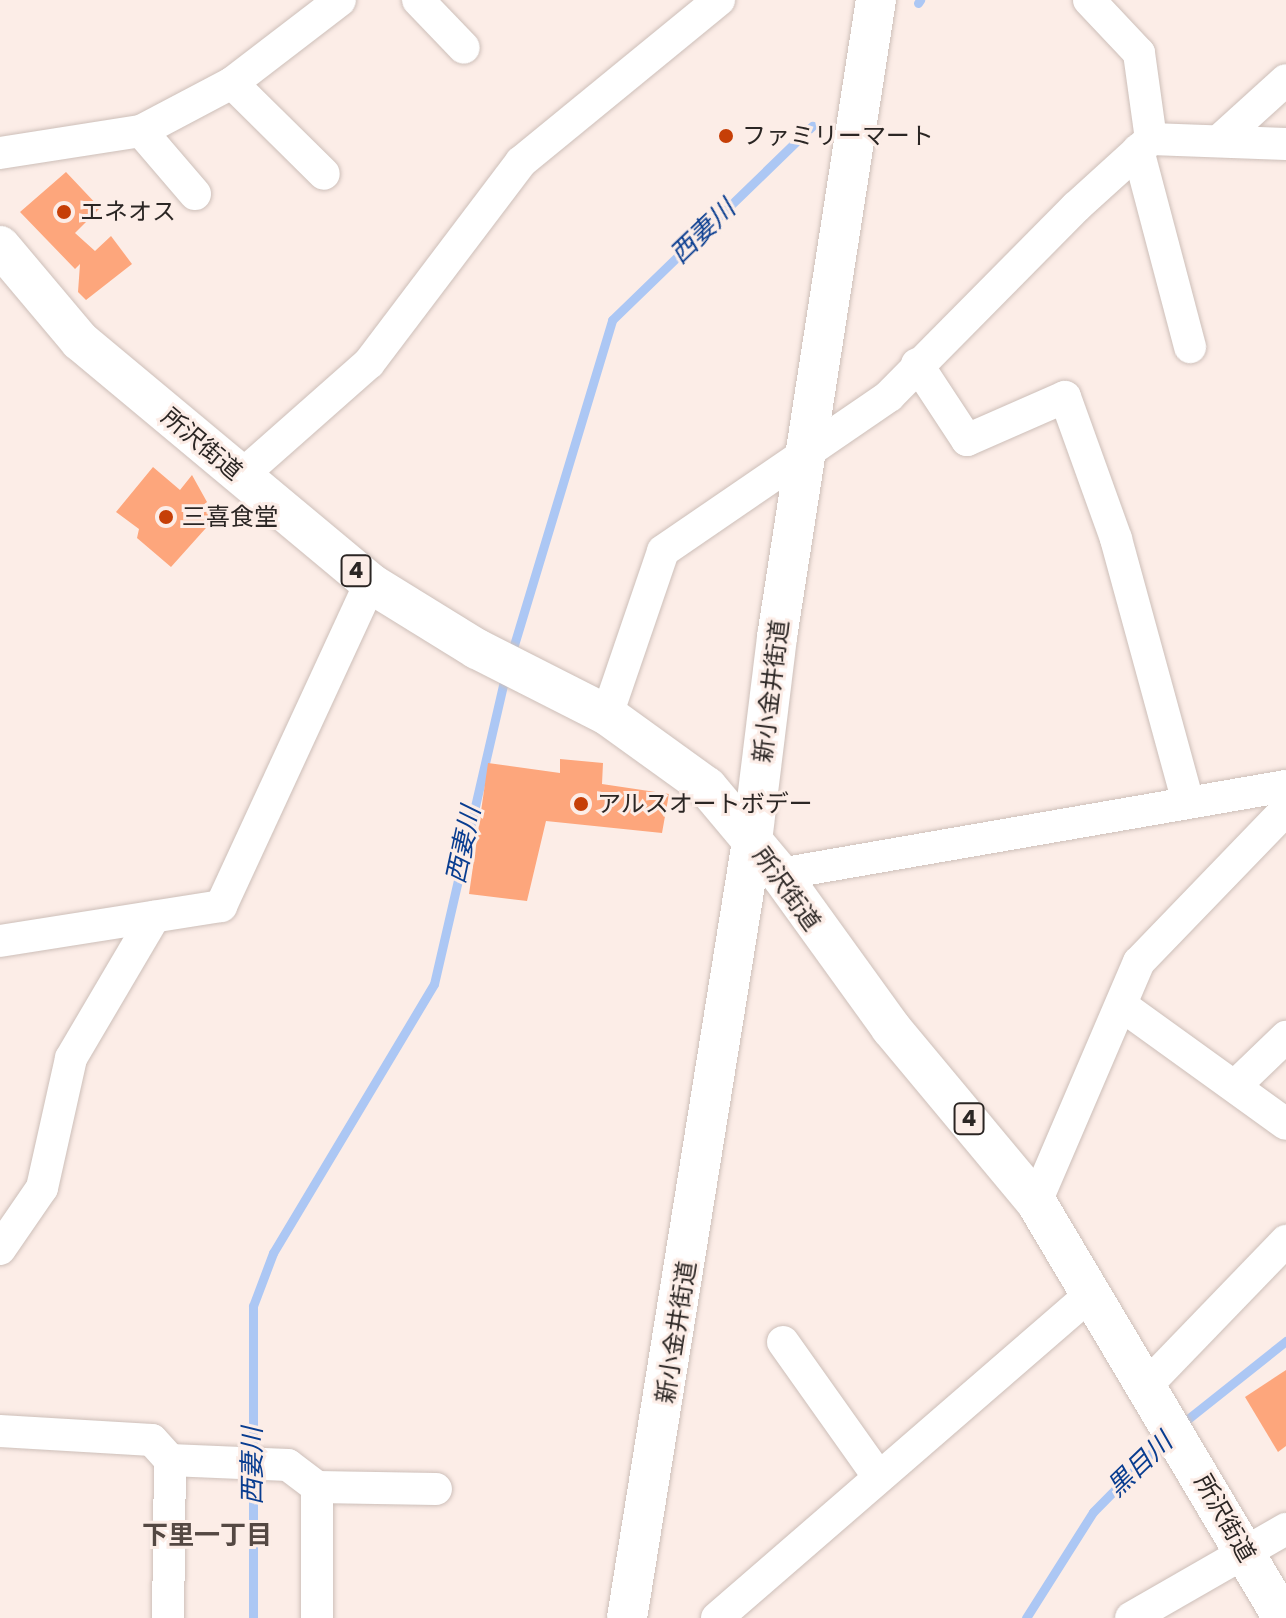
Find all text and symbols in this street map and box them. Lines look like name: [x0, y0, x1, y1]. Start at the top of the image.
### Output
place label: ファミリーマート: [742, 122, 934, 150]
marker: ファミリーマート: [717, 127, 735, 145]
water label: 西妻川: [664, 194, 742, 270]
place label: エネオス: [80, 198, 176, 226]
marker: エネオス: [55, 203, 73, 221]
street label: 所沢街道: [156, 402, 248, 486]
place label: 三喜食堂: [182, 503, 278, 531]
marker: 三喜食堂: [157, 508, 175, 526]
road number: 4: [340, 553, 372, 589]
street label: 新小金井街道: [748, 618, 794, 764]
place label: アルスオートボデー: [597, 790, 813, 818]
marker: アルスオートボデー: [572, 795, 590, 813]
water label: 西妻川: [441, 804, 487, 886]
street label: 所沢街道: [747, 842, 827, 936]
road number: 4: [953, 1101, 985, 1137]
street label: 新小金井街道: [651, 1259, 701, 1405]
water label: 西妻川: [237, 1427, 269, 1505]
water label: 黒目川: [1101, 1427, 1179, 1503]
street label: 所沢街道: [1189, 1469, 1261, 1567]
district label: 下里一丁目: [142, 1520, 272, 1552]

